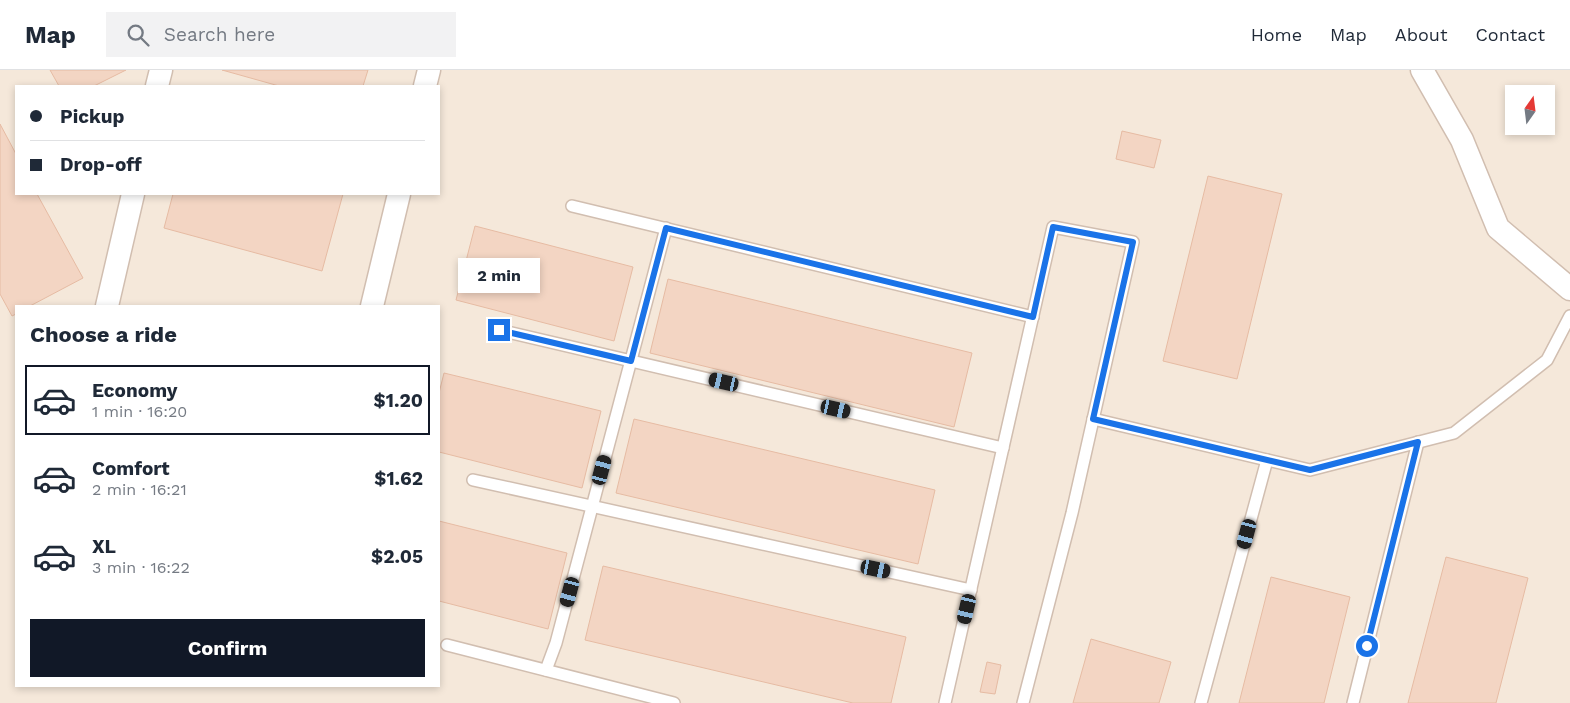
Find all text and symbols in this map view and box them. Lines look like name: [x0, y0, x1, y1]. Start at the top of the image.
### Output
search box: [106, 12, 456, 57]
text: Map: [25, 21, 76, 49]
icon: search: [124, 21, 152, 49]
text: Search here: [164, 23, 275, 46]
text: Home: [1251, 24, 1302, 45]
text: Map: [1330, 24, 1367, 45]
text: About: [1395, 24, 1447, 45]
text: Contact: [1475, 24, 1545, 45]
north arrow: [1505, 85, 1555, 135]
map controls: [1505, 85, 1555, 135]
text: Pickup: [60, 105, 124, 128]
text: Drop-off: [60, 153, 142, 176]
callout: 2 min: [458, 258, 540, 292]
text: 2 min: [477, 266, 521, 285]
route end: [488, 319, 510, 341]
text: Choose a ride: [30, 322, 177, 347]
car: [707, 371, 740, 393]
icon: car: [32, 378, 77, 423]
text: Economy: [92, 379, 177, 402]
text: $1.20: [374, 389, 423, 412]
car: [819, 398, 852, 420]
text: 1 min · 16:20: [92, 402, 187, 421]
car: [590, 454, 613, 486]
icon: car: [32, 456, 77, 501]
text: Comfort: [92, 457, 170, 480]
text: $1.62: [374, 467, 423, 490]
text: 2 min · 16:21: [92, 480, 187, 499]
car: [1235, 518, 1258, 550]
icon: car: [32, 534, 77, 579]
text: XL: [92, 535, 116, 558]
text: $2.05: [371, 545, 423, 568]
text: 3 min · 16:22: [92, 558, 190, 577]
car: [859, 559, 892, 579]
car: [558, 576, 581, 608]
car: [956, 593, 977, 625]
button: Confirm: [30, 619, 425, 677]
route start: [1356, 635, 1378, 657]

